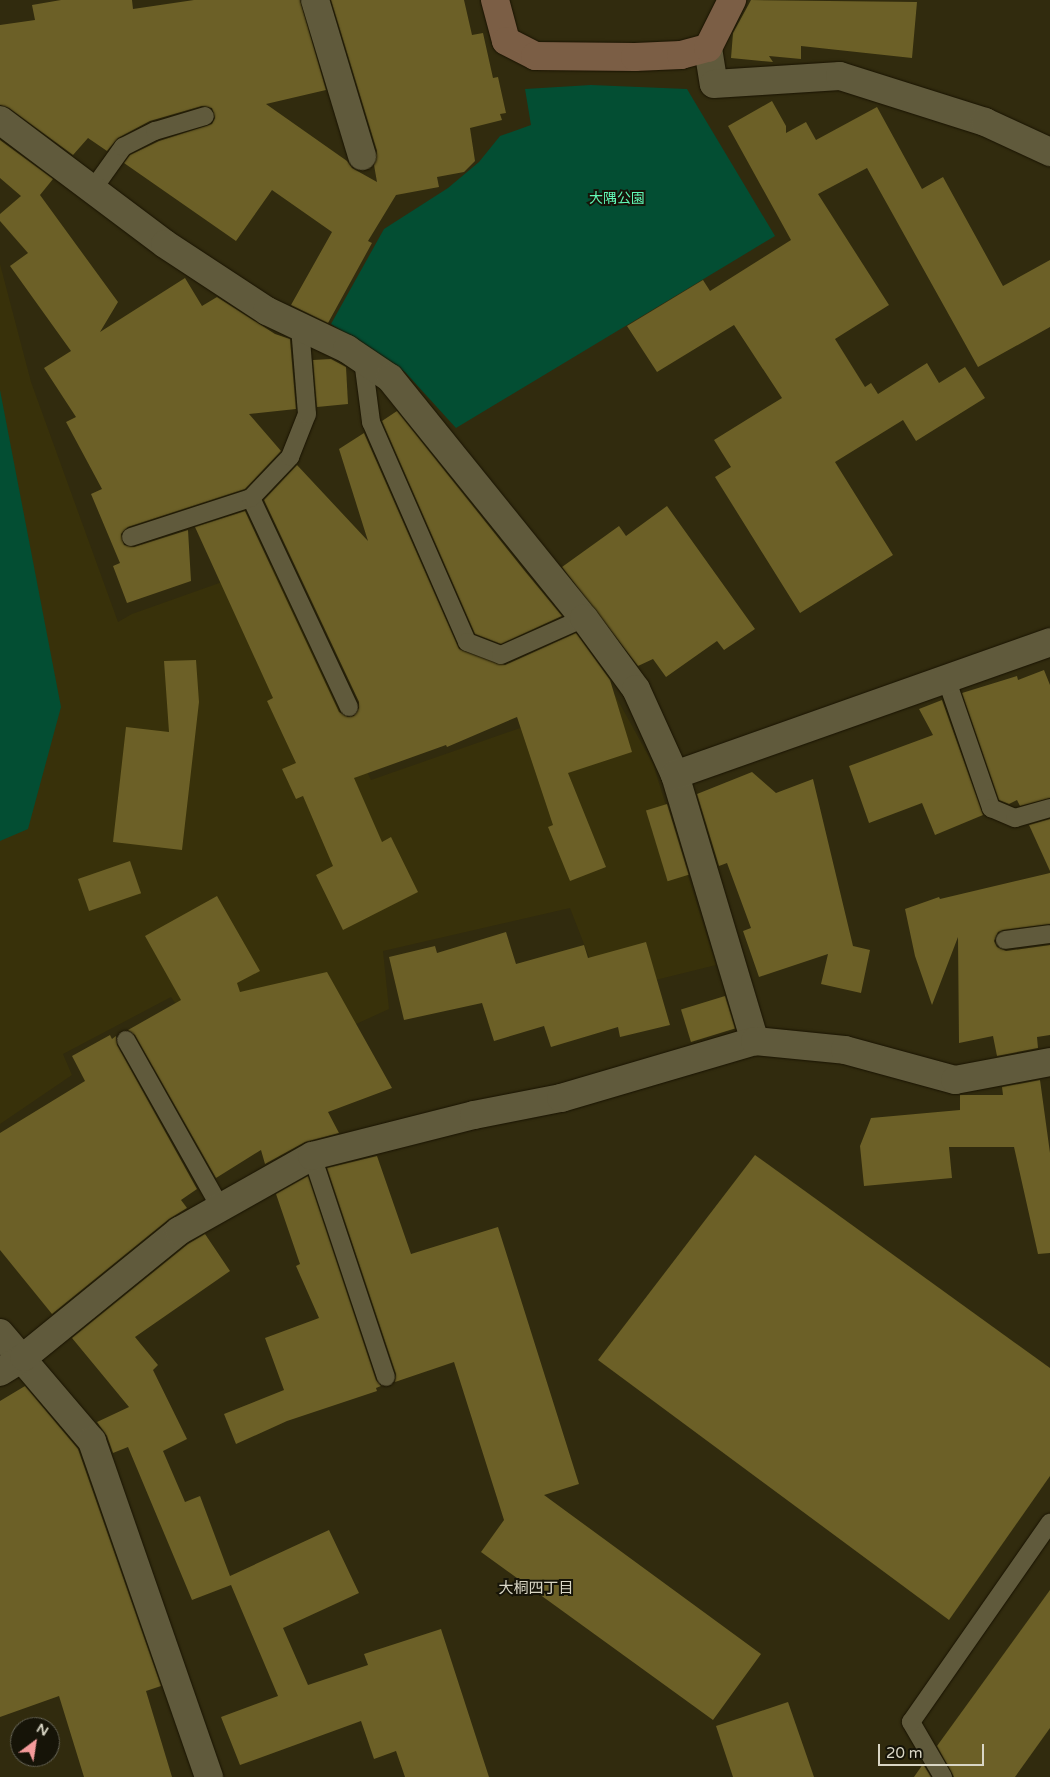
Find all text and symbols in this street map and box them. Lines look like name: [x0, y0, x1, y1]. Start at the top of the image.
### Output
park label: 大隅公園: [589, 191, 645, 207]
district label: 大桐四丁目: [499, 1580, 573, 1598]
north arrow: [10, 1717, 60, 1767]
text: N: [33, 1719, 52, 1740]
scale bar: [880, 1734, 986, 1766]
text: 20 m: [886, 1744, 923, 1762]

